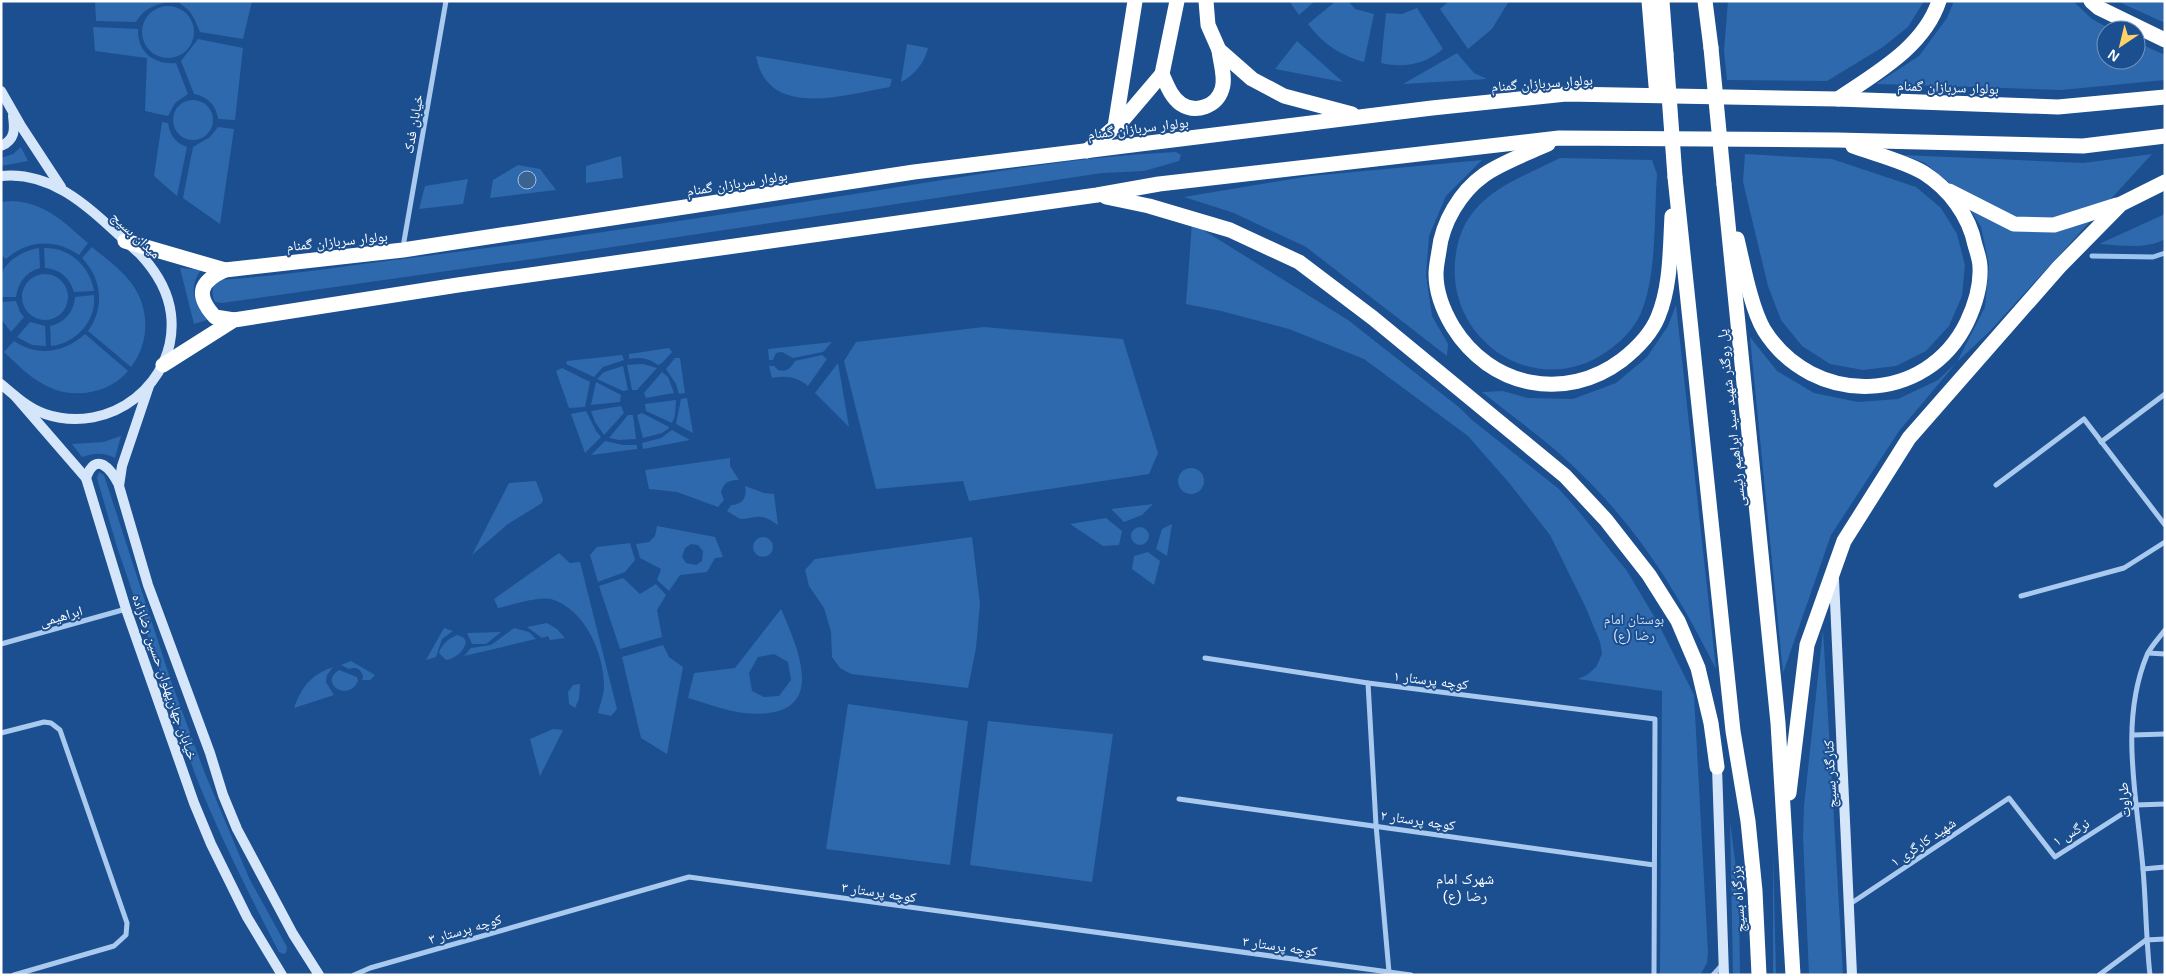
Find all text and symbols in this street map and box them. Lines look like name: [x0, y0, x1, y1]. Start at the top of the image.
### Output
north arrow: [2096, 20, 2146, 70]
text: N: [2105, 46, 2122, 65]
street label: بولوار سربازان گمنام: [1491, 71, 1594, 97]
street label: بولوار سربازان گمنام: [1897, 77, 1999, 99]
street label: خیابان فدک: [400, 93, 427, 155]
street label: بولوار سربازان گمنام: [1087, 114, 1190, 144]
street label: بولوار سربازان گمنام: [686, 167, 789, 201]
street label: میدان بسیج: [107, 208, 164, 263]
street label: بولوار سربازان گمنام: [286, 228, 389, 256]
street label: پل روگذر شهید سید ابراهیم رئیسی: [1714, 328, 1750, 508]
street label: خیابان جهان‌پهلوان حسین رضا‌زاده: [128, 592, 201, 762]
street label: ابراهیمی: [38, 602, 85, 631]
park label: بوستان امام رضا (ع): [1604, 611, 1664, 645]
street label: کوچه پرستار ۱: [1393, 667, 1470, 694]
street label: کنارگذر بسیج: [1820, 739, 1842, 808]
street label: طراوت: [2114, 781, 2135, 818]
street label: کوچه پرستار ۲: [1379, 807, 1457, 834]
street label: شهید کارگری ۱: [1887, 814, 1959, 870]
street label: نرگس ۱: [2050, 815, 2093, 850]
street label: بزرگراه بسیج: [1728, 865, 1750, 933]
district label: شهرک امام رضا (ع): [1436, 870, 1494, 906]
street label: کوچه پرستار ۳: [840, 879, 918, 906]
street label: کوچه پرستار ۳: [427, 911, 504, 948]
street label: کوچه پرستار ۳: [1241, 933, 1319, 960]

